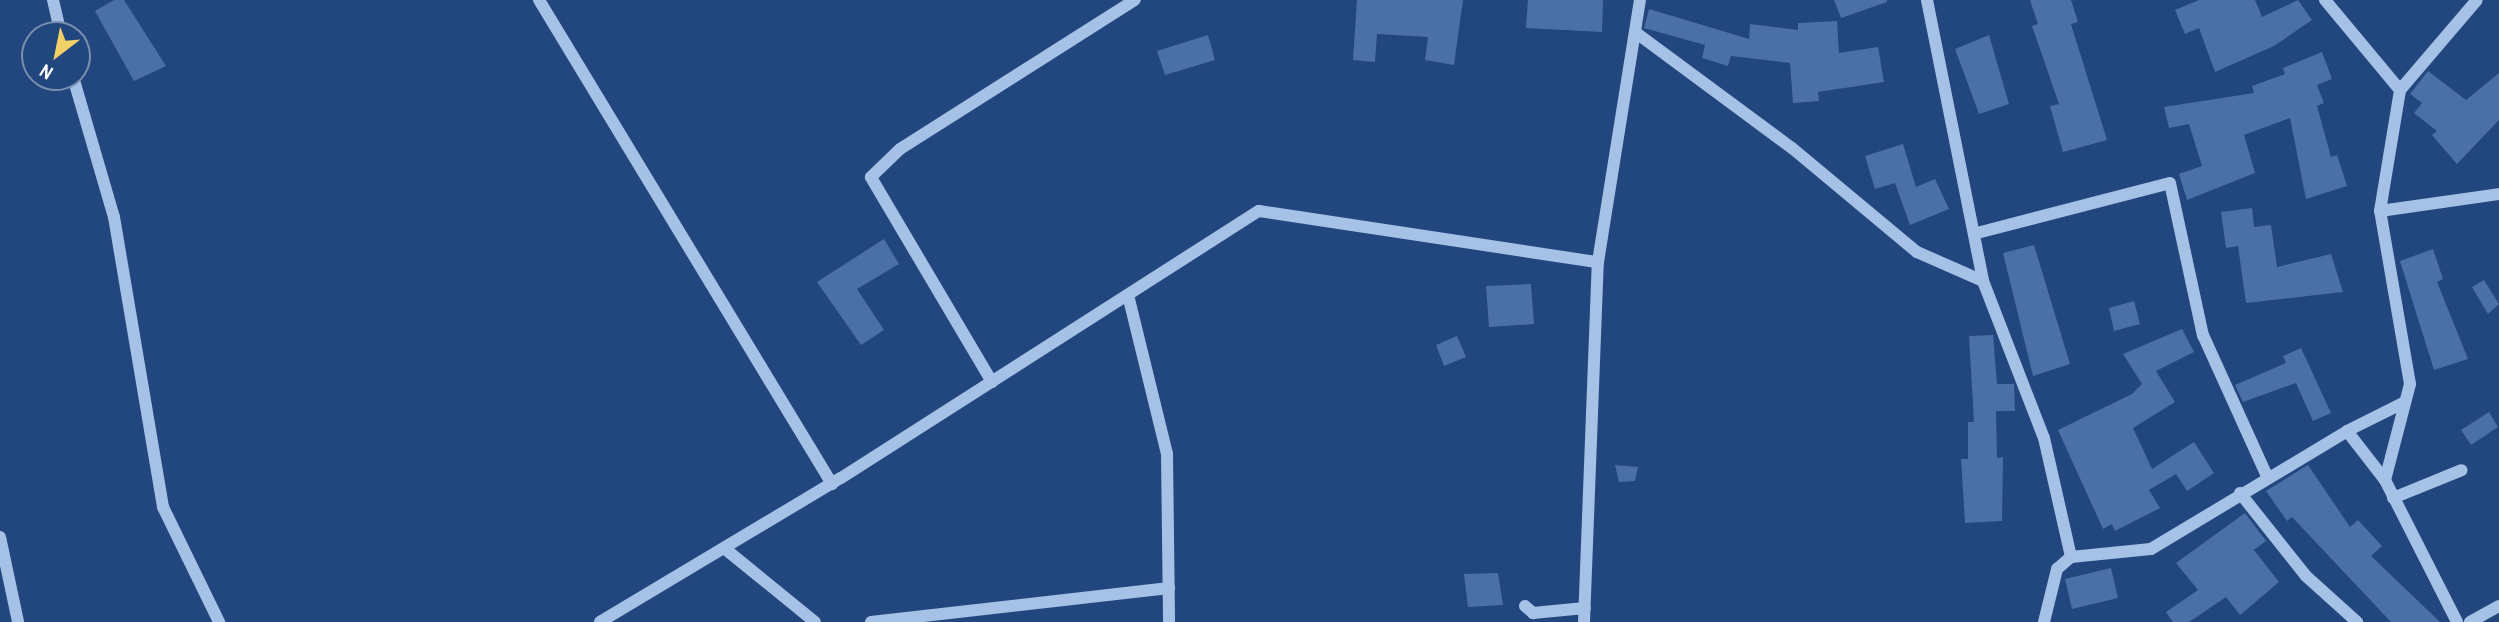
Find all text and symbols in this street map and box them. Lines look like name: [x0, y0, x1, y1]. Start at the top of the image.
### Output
north arrow: [21, 21, 91, 91]
text: N: [34, 58, 58, 86]

